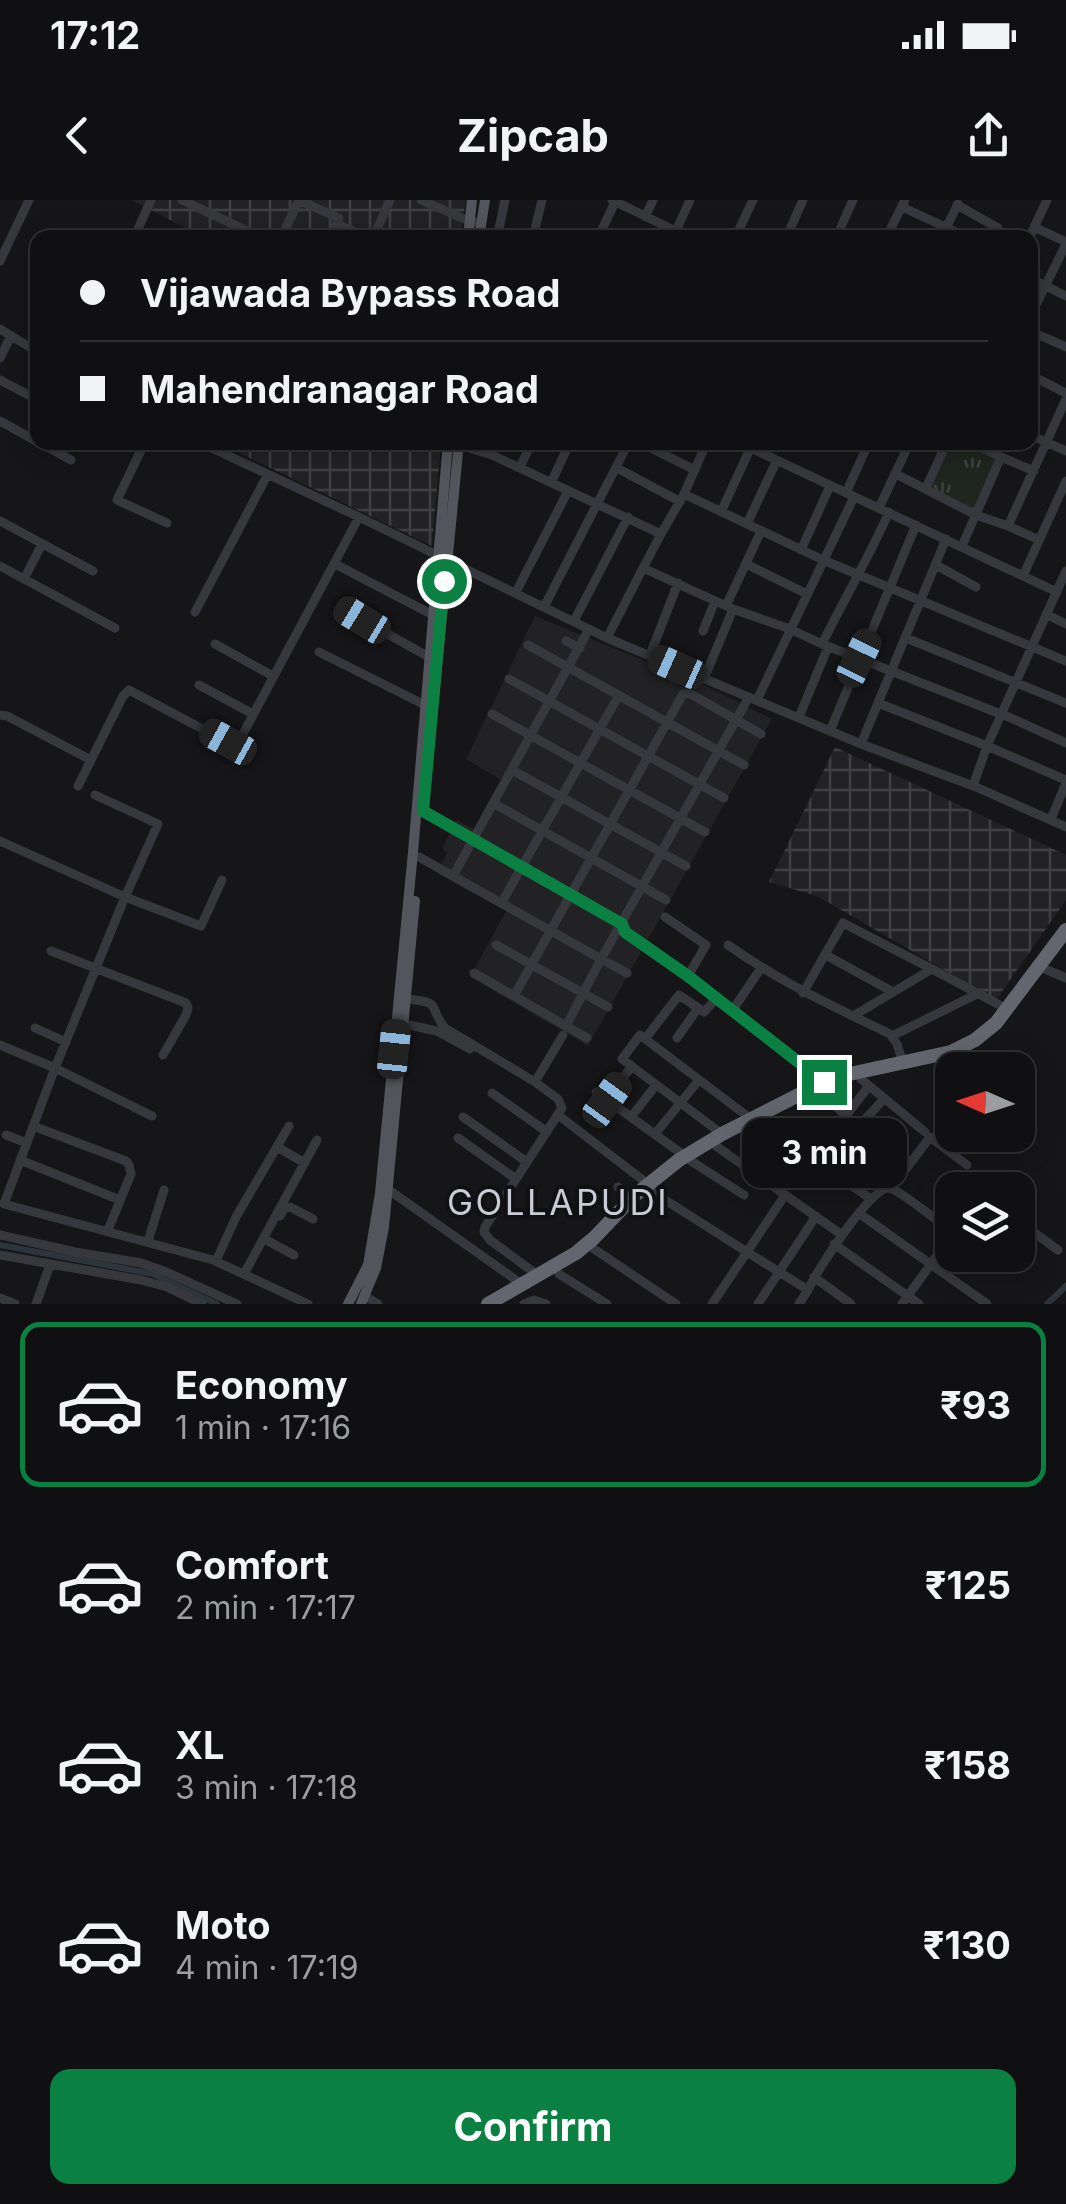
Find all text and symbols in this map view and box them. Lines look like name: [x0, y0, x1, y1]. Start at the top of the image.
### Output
text: 17:12: [50, 12, 140, 58]
icon: back: [50, 108, 105, 163]
text: Zipcab: [457, 108, 609, 163]
icon: share: [961, 108, 1016, 163]
text: Vijawada Bypass Road: [140, 270, 560, 316]
text: Mahendranagar Road: [140, 366, 539, 412]
route start: [422, 559, 467, 604]
car: [329, 592, 395, 648]
car: [832, 624, 886, 692]
car: [643, 641, 711, 693]
car: [194, 714, 262, 770]
car: [376, 1018, 412, 1080]
north arrow: [935, 1052, 1035, 1152]
map controls: [935, 1052, 1035, 1272]
route end: [802, 1060, 847, 1105]
car: [577, 1067, 637, 1133]
callout: 3 min: [742, 1117, 906, 1187]
text: 3 min: [781, 1133, 868, 1172]
button: layers: [935, 1172, 1035, 1272]
district label: GOLLAPUDI: [447, 1181, 669, 1223]
icon: car: [55, 1360, 145, 1450]
text: Economy: [175, 1362, 348, 1408]
text: ₹93: [940, 1382, 1011, 1428]
text: 1 min · 17:16: [175, 1408, 351, 1447]
icon: car: [55, 1540, 145, 1630]
text: Comfort: [175, 1542, 329, 1588]
text: ₹125: [925, 1562, 1011, 1608]
text: 2 min · 17:17: [175, 1588, 356, 1627]
icon: car: [55, 1720, 145, 1810]
text: XL: [175, 1722, 225, 1768]
text: ₹158: [924, 1742, 1011, 1788]
text: 3 min · 17:18: [175, 1768, 358, 1807]
icon: car: [55, 1900, 145, 1990]
text: Moto: [175, 1902, 271, 1948]
text: ₹130: [923, 1922, 1011, 1968]
text: 4 min · 17:19: [175, 1948, 359, 1987]
button: Confirm: [50, 2069, 1016, 2184]

